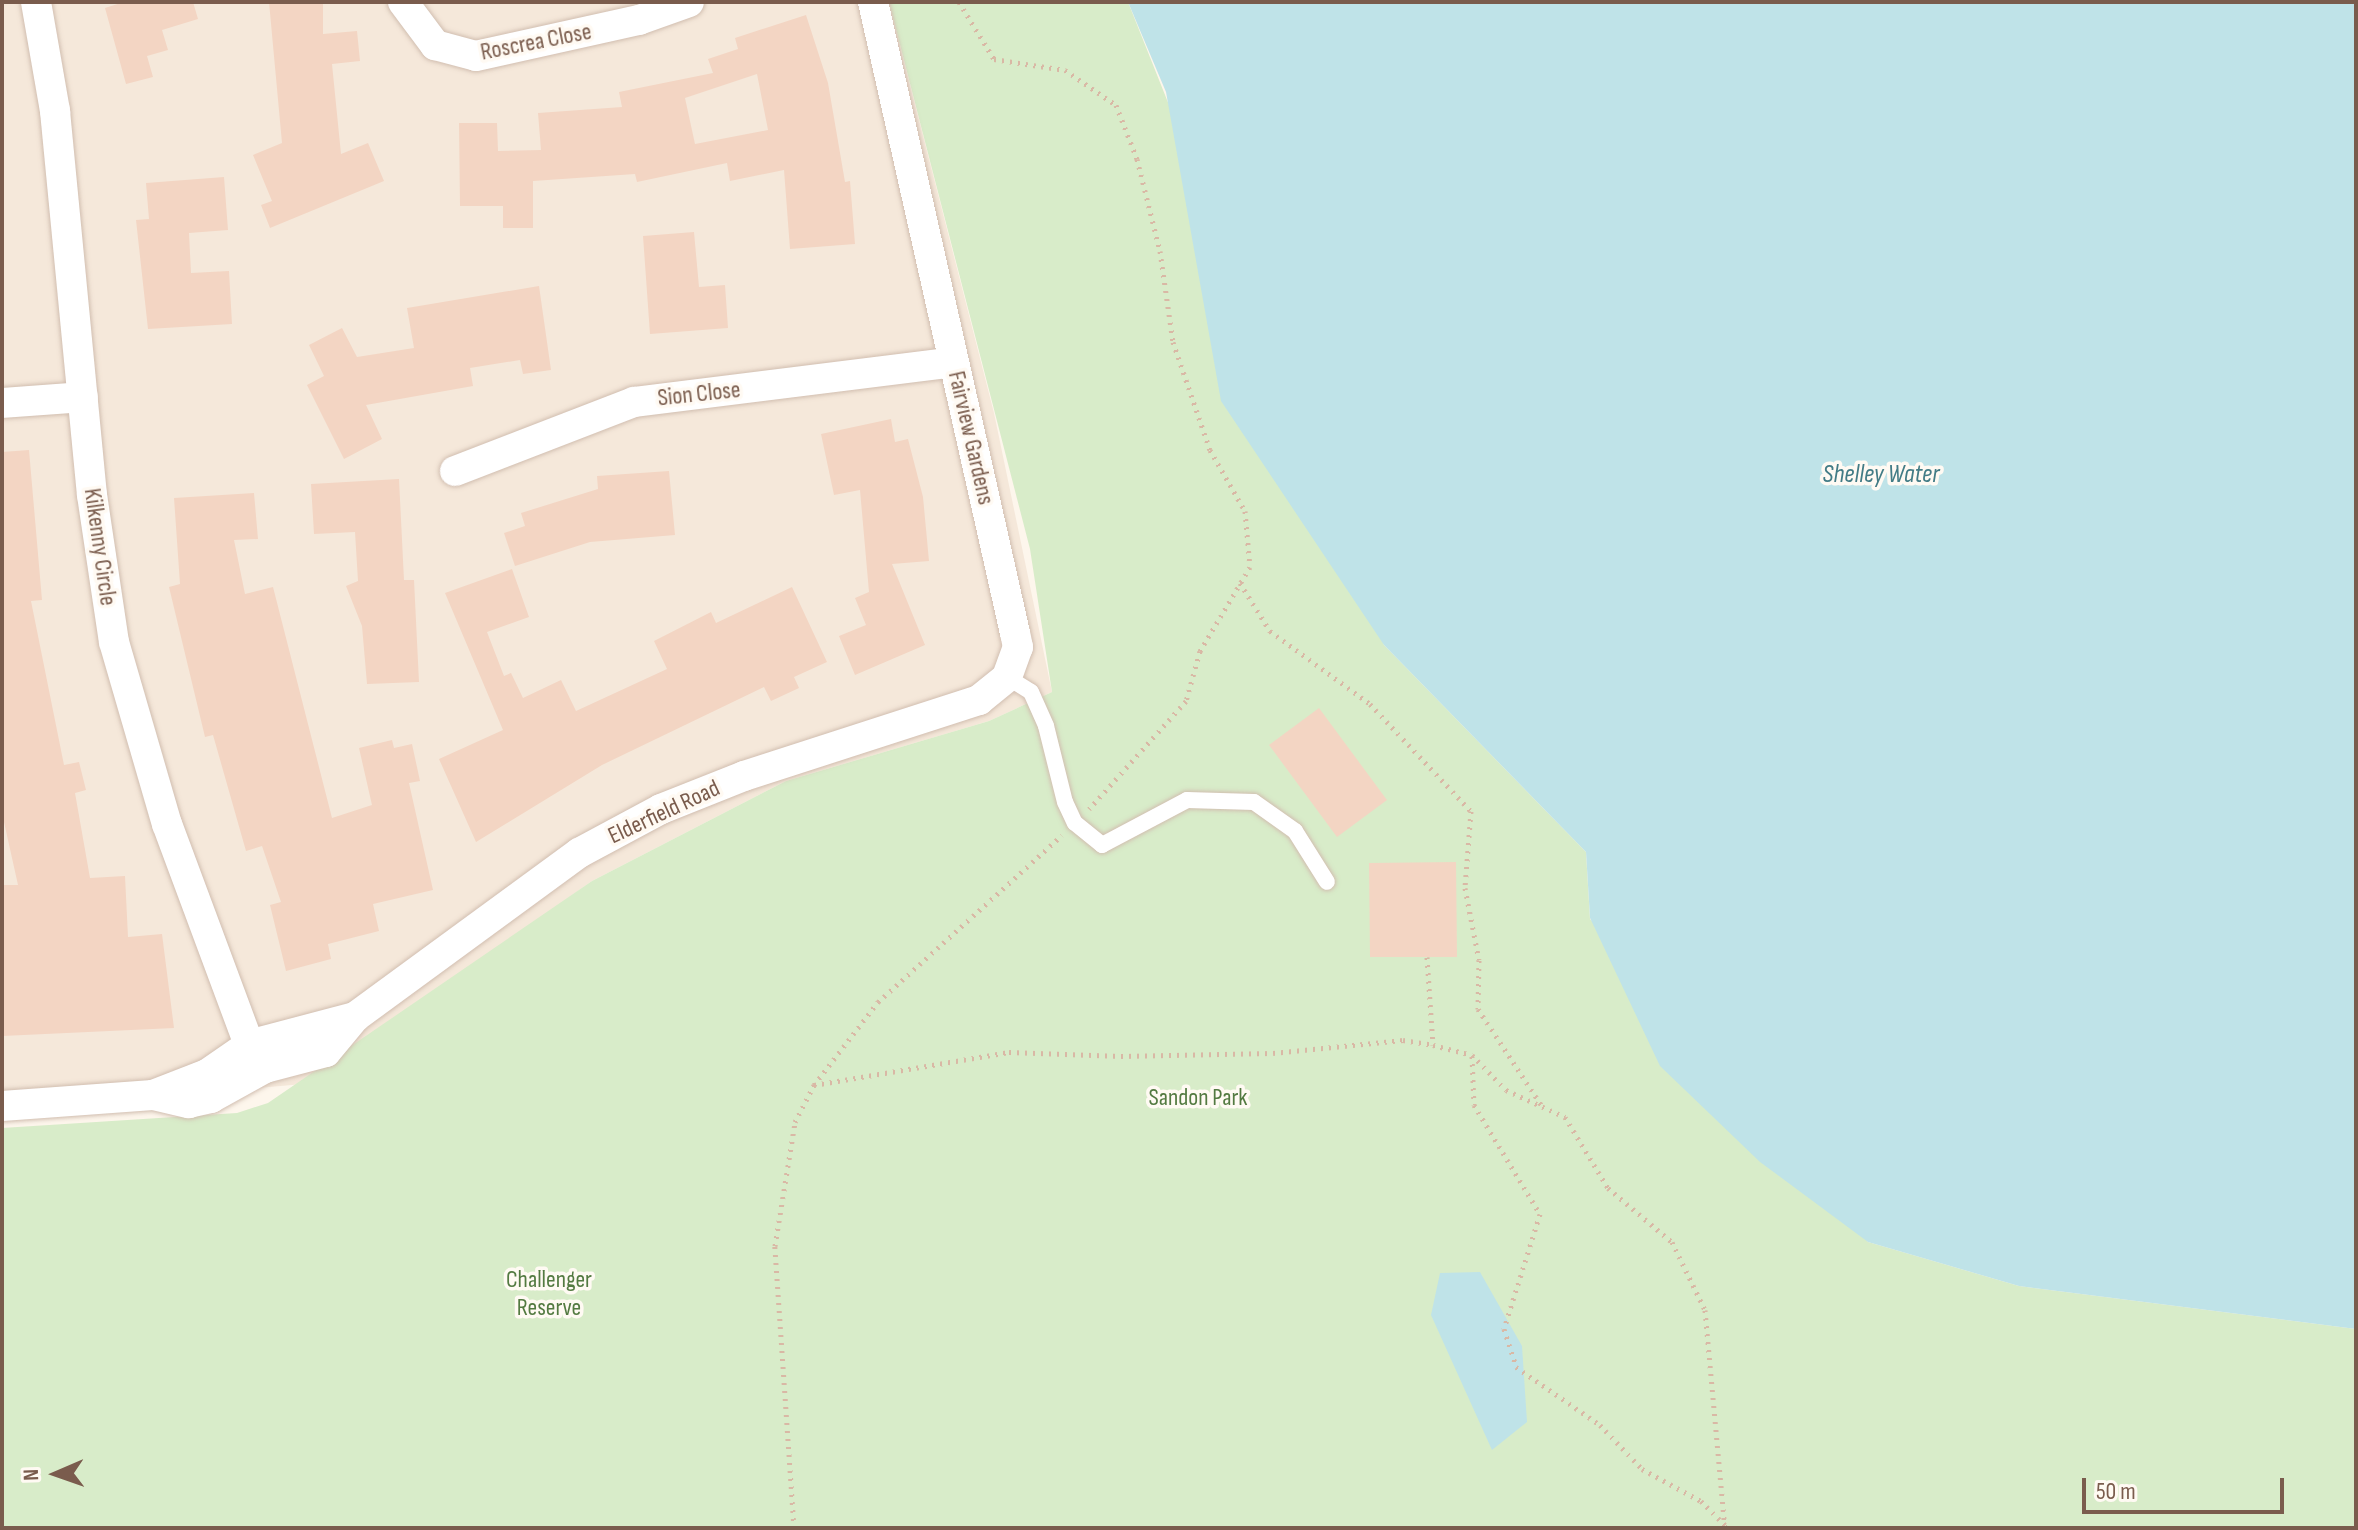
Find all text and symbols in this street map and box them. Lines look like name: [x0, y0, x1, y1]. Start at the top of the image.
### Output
street label: Roscrea Close: [478, 17, 594, 67]
street label: Fairview Gardens: [942, 368, 1000, 508]
street label: Sion Close: [656, 375, 742, 413]
water label: Shelley Water: [1823, 459, 1939, 491]
street label: Kilkenny Circle: [78, 486, 122, 608]
street label: Elderfield Road: [604, 774, 724, 850]
park label: Sandon Park: [1149, 1084, 1247, 1112]
park label: Challenger Reserve: [506, 1266, 592, 1322]
north arrow: [16, 1434, 96, 1514]
scale bar: [2086, 1462, 2288, 1512]
text: N: [18, 1469, 45, 1481]
text: 50 m: [2096, 1477, 2136, 1506]

